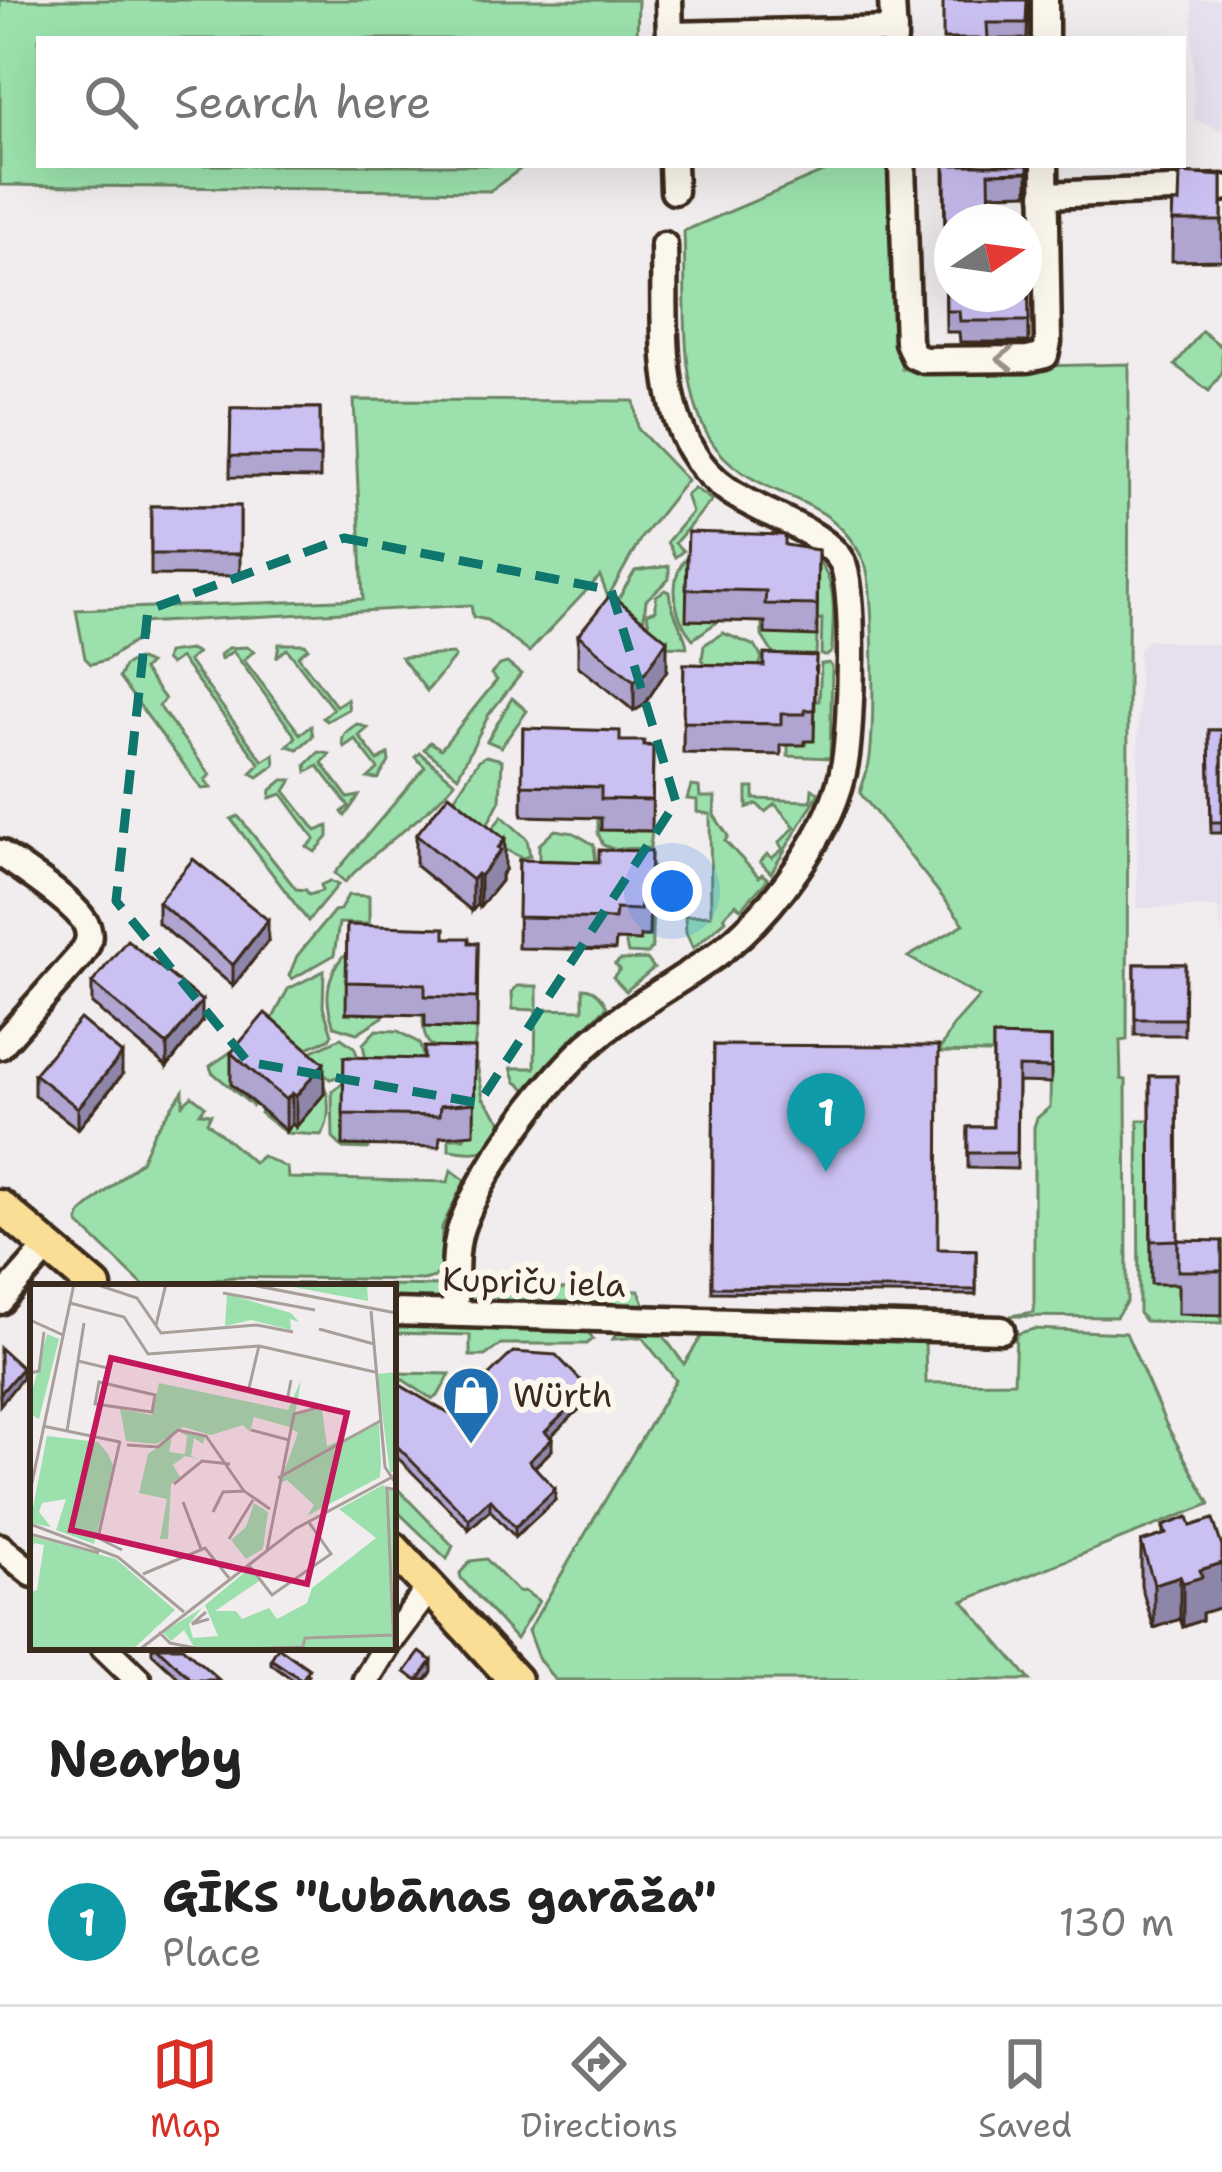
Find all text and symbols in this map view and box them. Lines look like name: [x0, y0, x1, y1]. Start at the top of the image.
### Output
search box: [36, 36, 1186, 168]
icon: search: [78, 69, 144, 135]
text: Search here: [174, 72, 431, 132]
north arrow: [934, 204, 1042, 312]
one-way arrow: [995, 346, 1014, 372]
your location: [642, 861, 702, 921]
pin: 1: [787, 1073, 865, 1172]
street label: Kupriču iela: [441, 1256, 627, 1308]
inset map: [30, 1284, 396, 1650]
shop icon: Würth: [440, 1364, 502, 1446]
place label: Würth: [513, 1373, 612, 1418]
text: Nearby: [48, 1724, 243, 1792]
text: GĪKS "Lubānas garāža": [162, 1866, 717, 1926]
text: 1: [78, 1896, 96, 1948]
text: 130 m: [1059, 1896, 1174, 1948]
text: Place: [162, 1926, 261, 1978]
tab: Map: [150, 2031, 221, 2148]
tab: Directions: [521, 2031, 678, 2148]
tab: Saved: [978, 2031, 1072, 2148]

